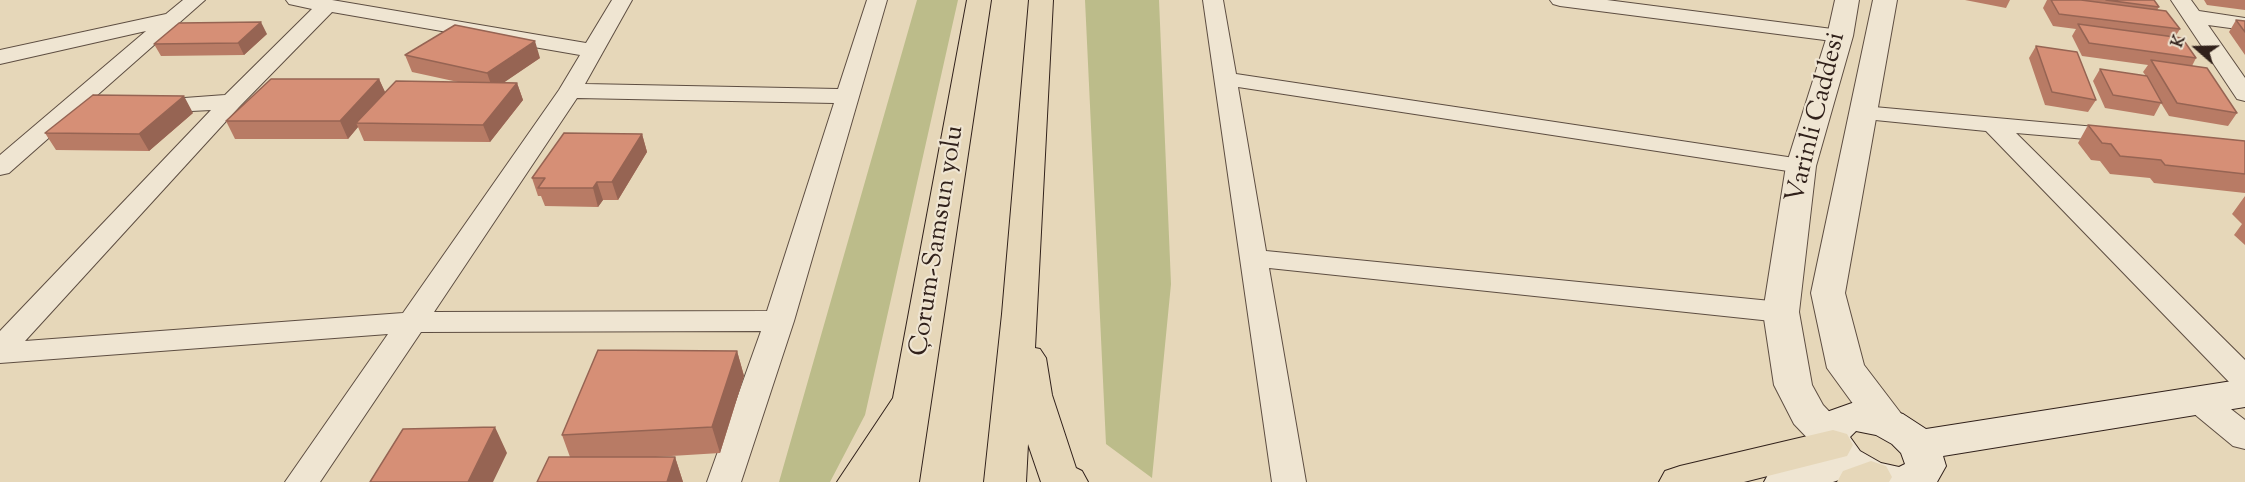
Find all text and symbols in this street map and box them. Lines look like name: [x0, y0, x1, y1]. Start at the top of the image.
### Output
north arrow: [2167, 18, 2227, 78]
street label: Varinli Caddesi: [1782, 30, 1854, 206]
text: K: [2167, 32, 2192, 51]
street label: Çorum-Samsun yolu: [905, 124, 973, 358]

